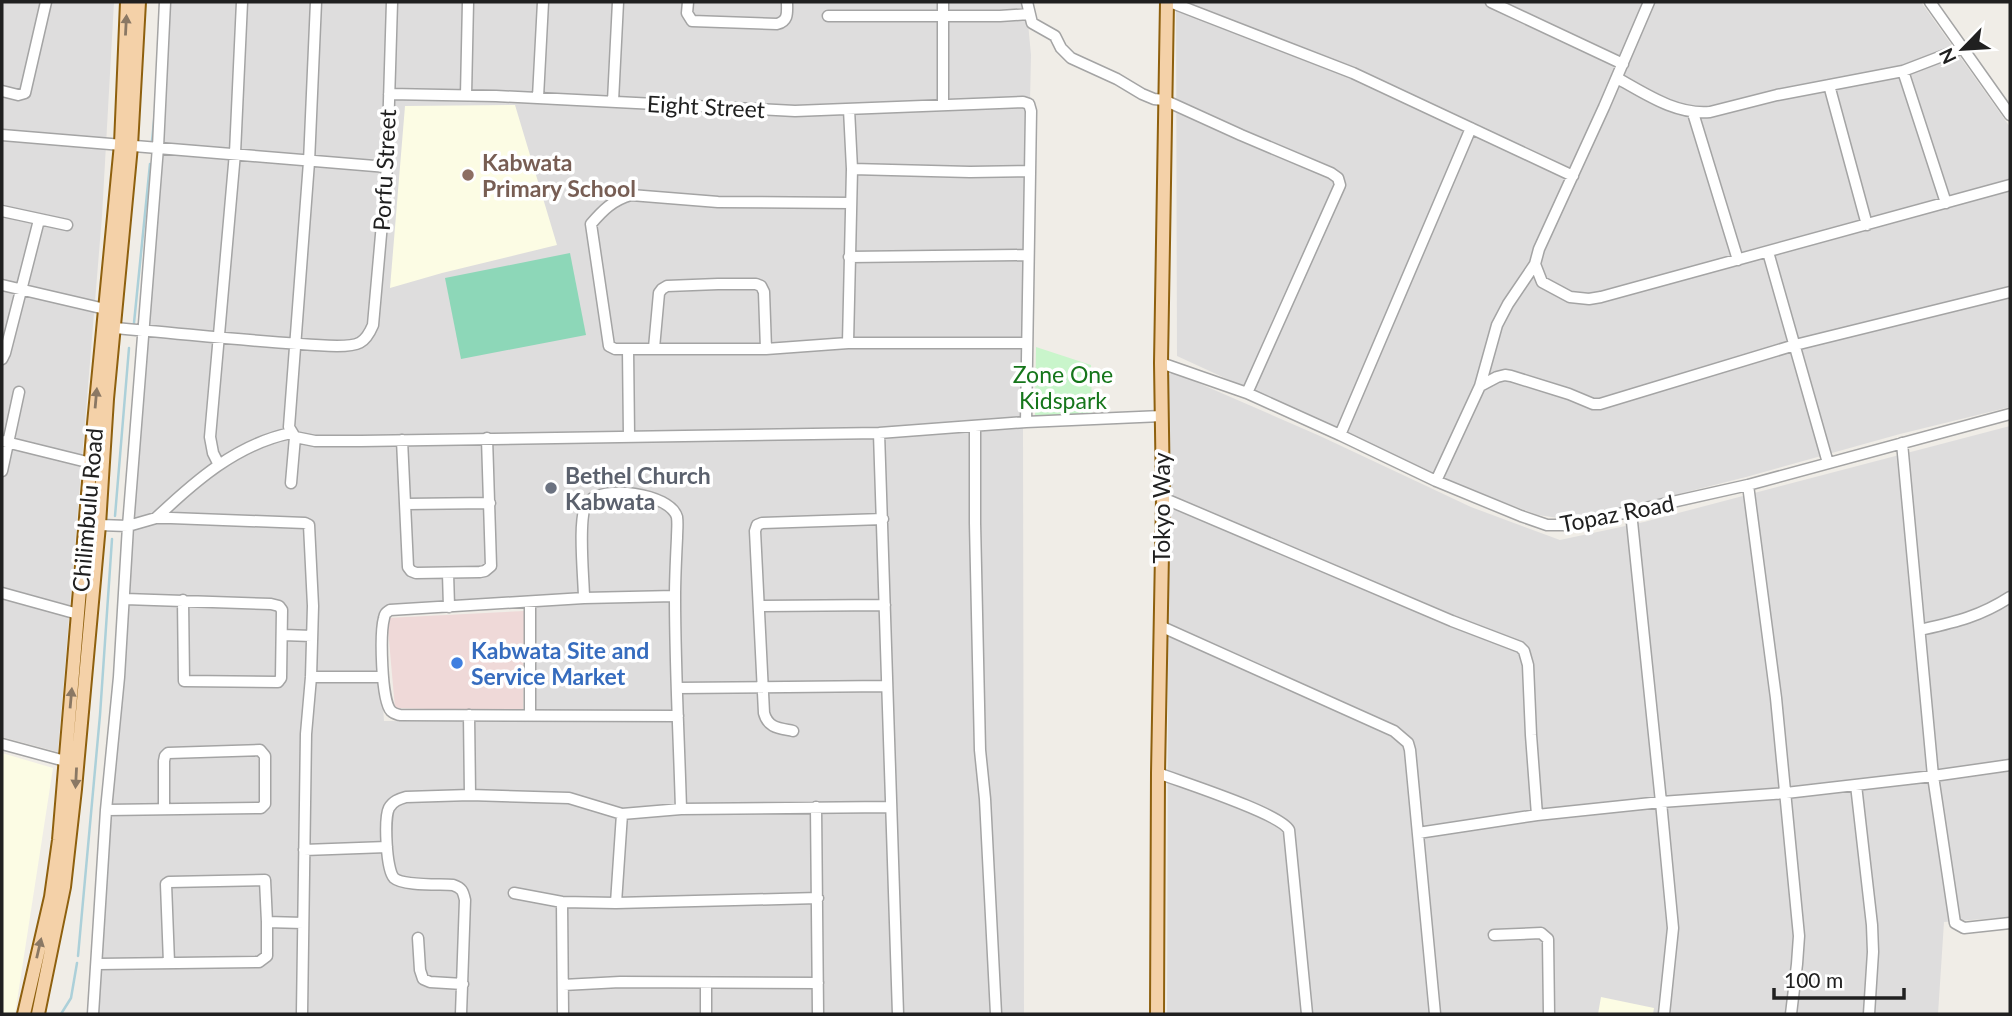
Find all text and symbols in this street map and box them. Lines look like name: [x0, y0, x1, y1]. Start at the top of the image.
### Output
one-way arrow: [120, 14, 131, 36]
north arrow: [1928, 14, 1998, 84]
text: N: [1934, 45, 1961, 68]
street label: Eight Street: [646, 89, 766, 123]
street label: Porfu Street: [367, 108, 401, 232]
place label: Kabwata Primary School: [482, 148, 636, 202]
marker: Kabwata Primary School: [460, 167, 476, 183]
park label: Zone One Kidspark: [1013, 360, 1113, 414]
one-way arrow: [91, 387, 102, 409]
street label: Chilimbulu Road: [66, 427, 108, 593]
street label: Tokyo Way: [1147, 452, 1175, 564]
place label: Bethel Church Kabwata: [565, 461, 711, 515]
marker: Bethel Church Kabwata: [543, 480, 559, 496]
street label: Topaz Road: [1558, 488, 1676, 538]
place label: Kabwata Site and Service Market: [471, 636, 649, 690]
marker: Kabwata Site and Service Market: [449, 655, 465, 671]
one-way arrow: [66, 687, 77, 709]
one-way arrow: [70, 767, 81, 789]
one-way arrow: [34, 937, 45, 959]
scale bar: [1774, 956, 1904, 1000]
text: 100 m: [1784, 967, 1843, 992]

